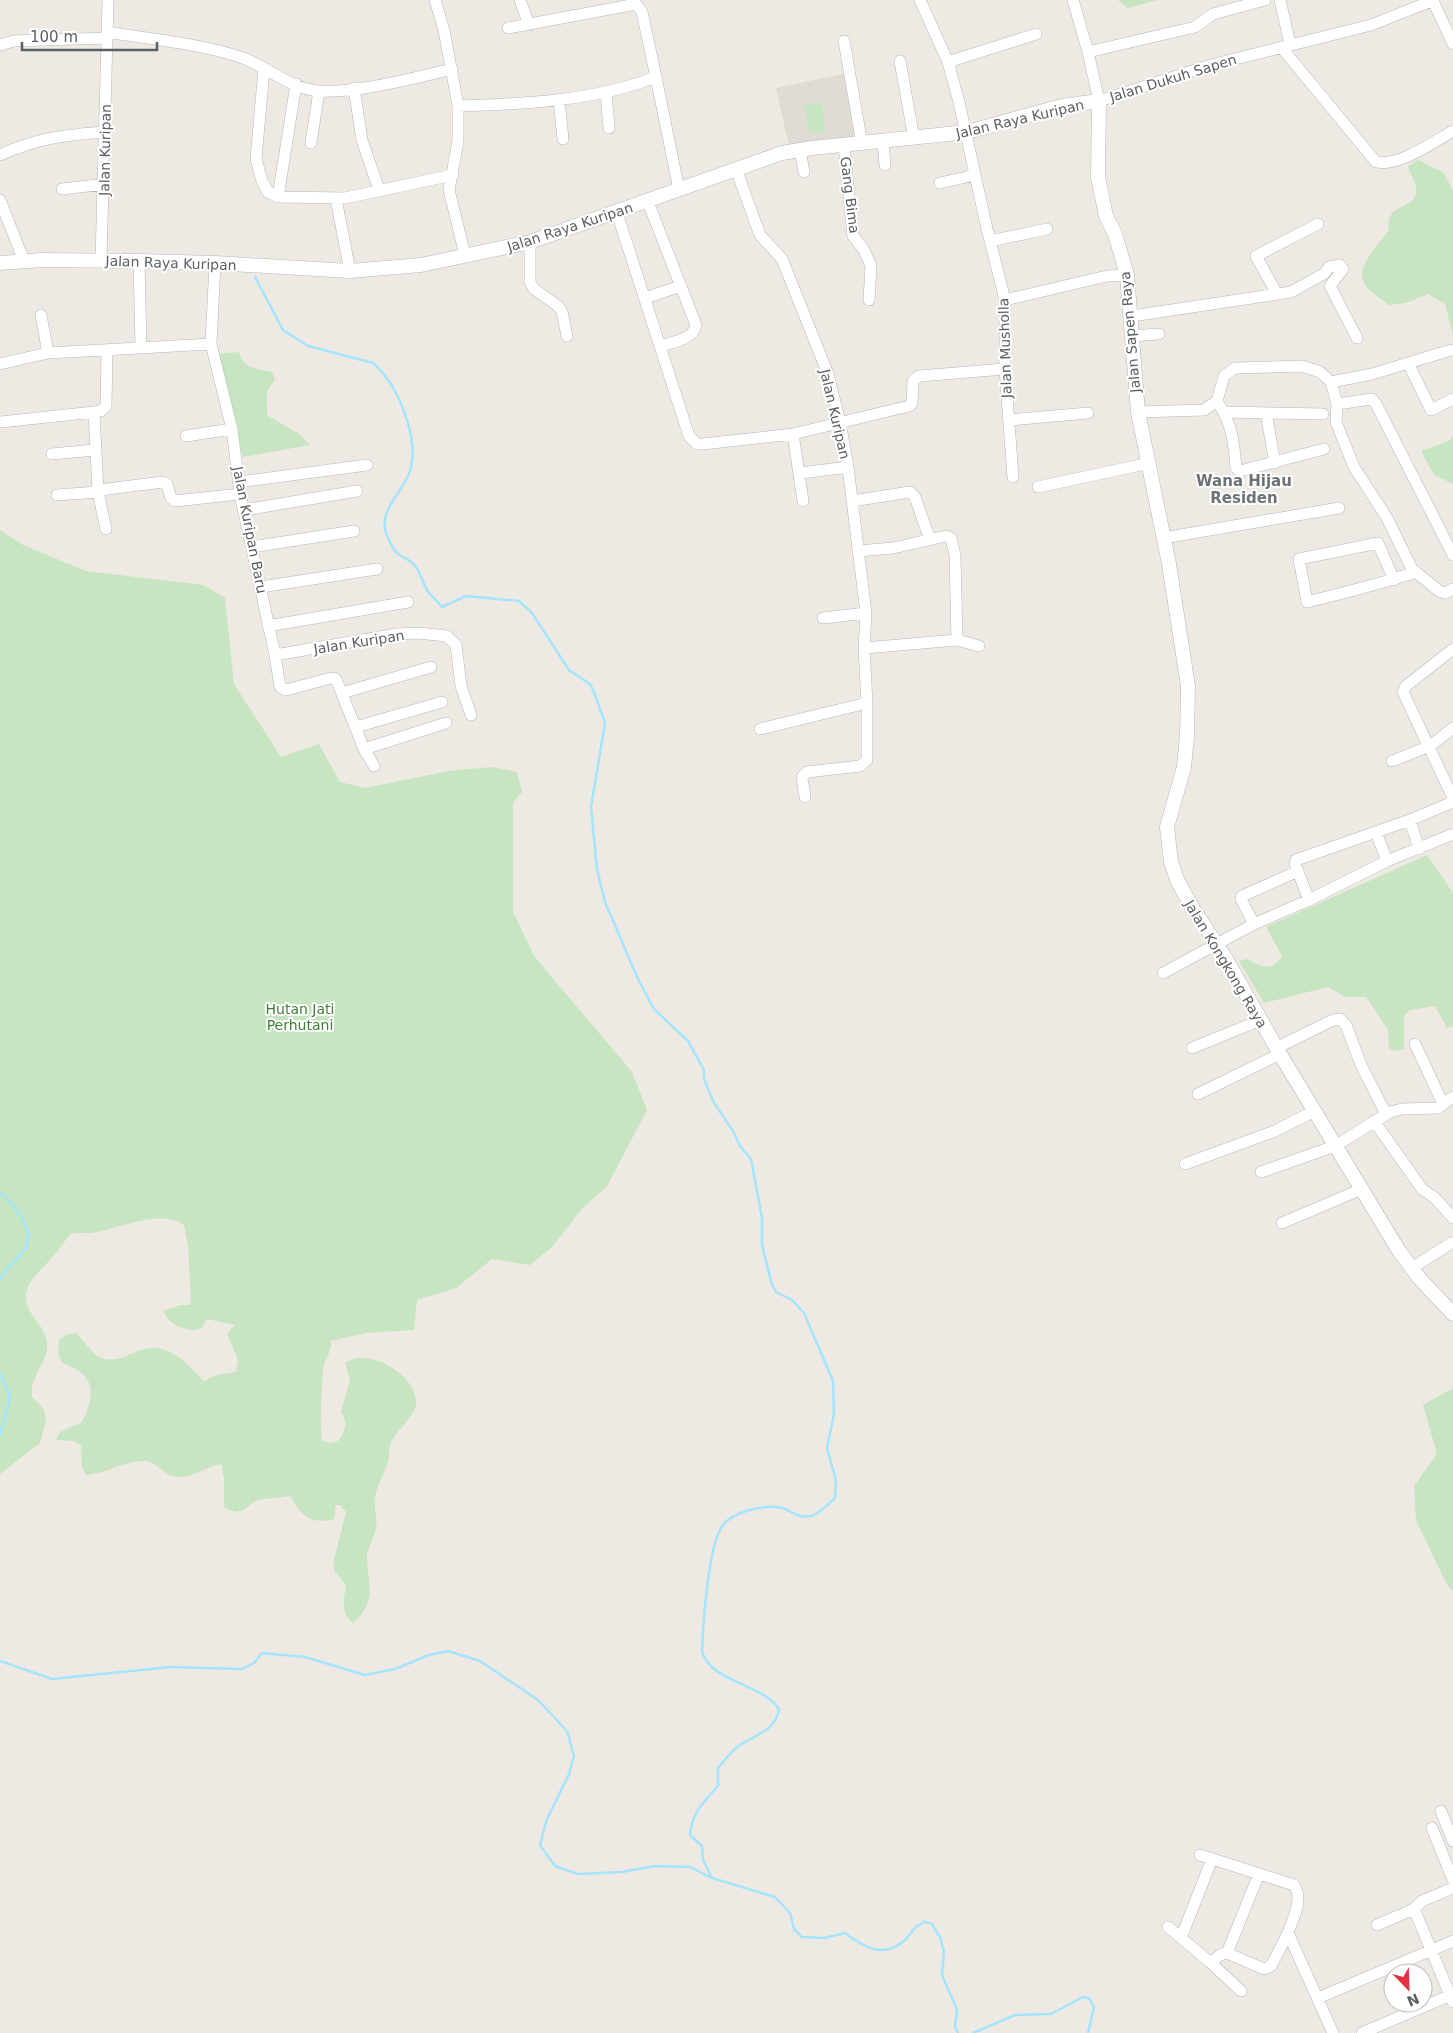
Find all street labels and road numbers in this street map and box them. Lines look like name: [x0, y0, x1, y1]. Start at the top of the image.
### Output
street label: Jalan Dukuh Sapen: [1107, 51, 1238, 105]
street label: Jalan Raya Kuripan: [953, 96, 1086, 142]
street label: Jalan Kuripan: [96, 104, 114, 197]
street label: Gang Bima: [837, 156, 863, 234]
street label: Jalan Raya Kuripan: [504, 199, 635, 255]
street label: Jalan Raya Kuripan: [104, 253, 237, 273]
street label: Jalan Sapen Raya: [1117, 271, 1143, 394]
street label: Jalan Musholla: [995, 297, 1015, 400]
street label: Jalan Kuripan: [817, 366, 853, 461]
street label: Jalan Kuripan Baru: [230, 464, 270, 595]
street label: Jalan Kuripan: [311, 627, 406, 657]
street label: Jalan Kongkong Raya: [1181, 896, 1271, 1031]

